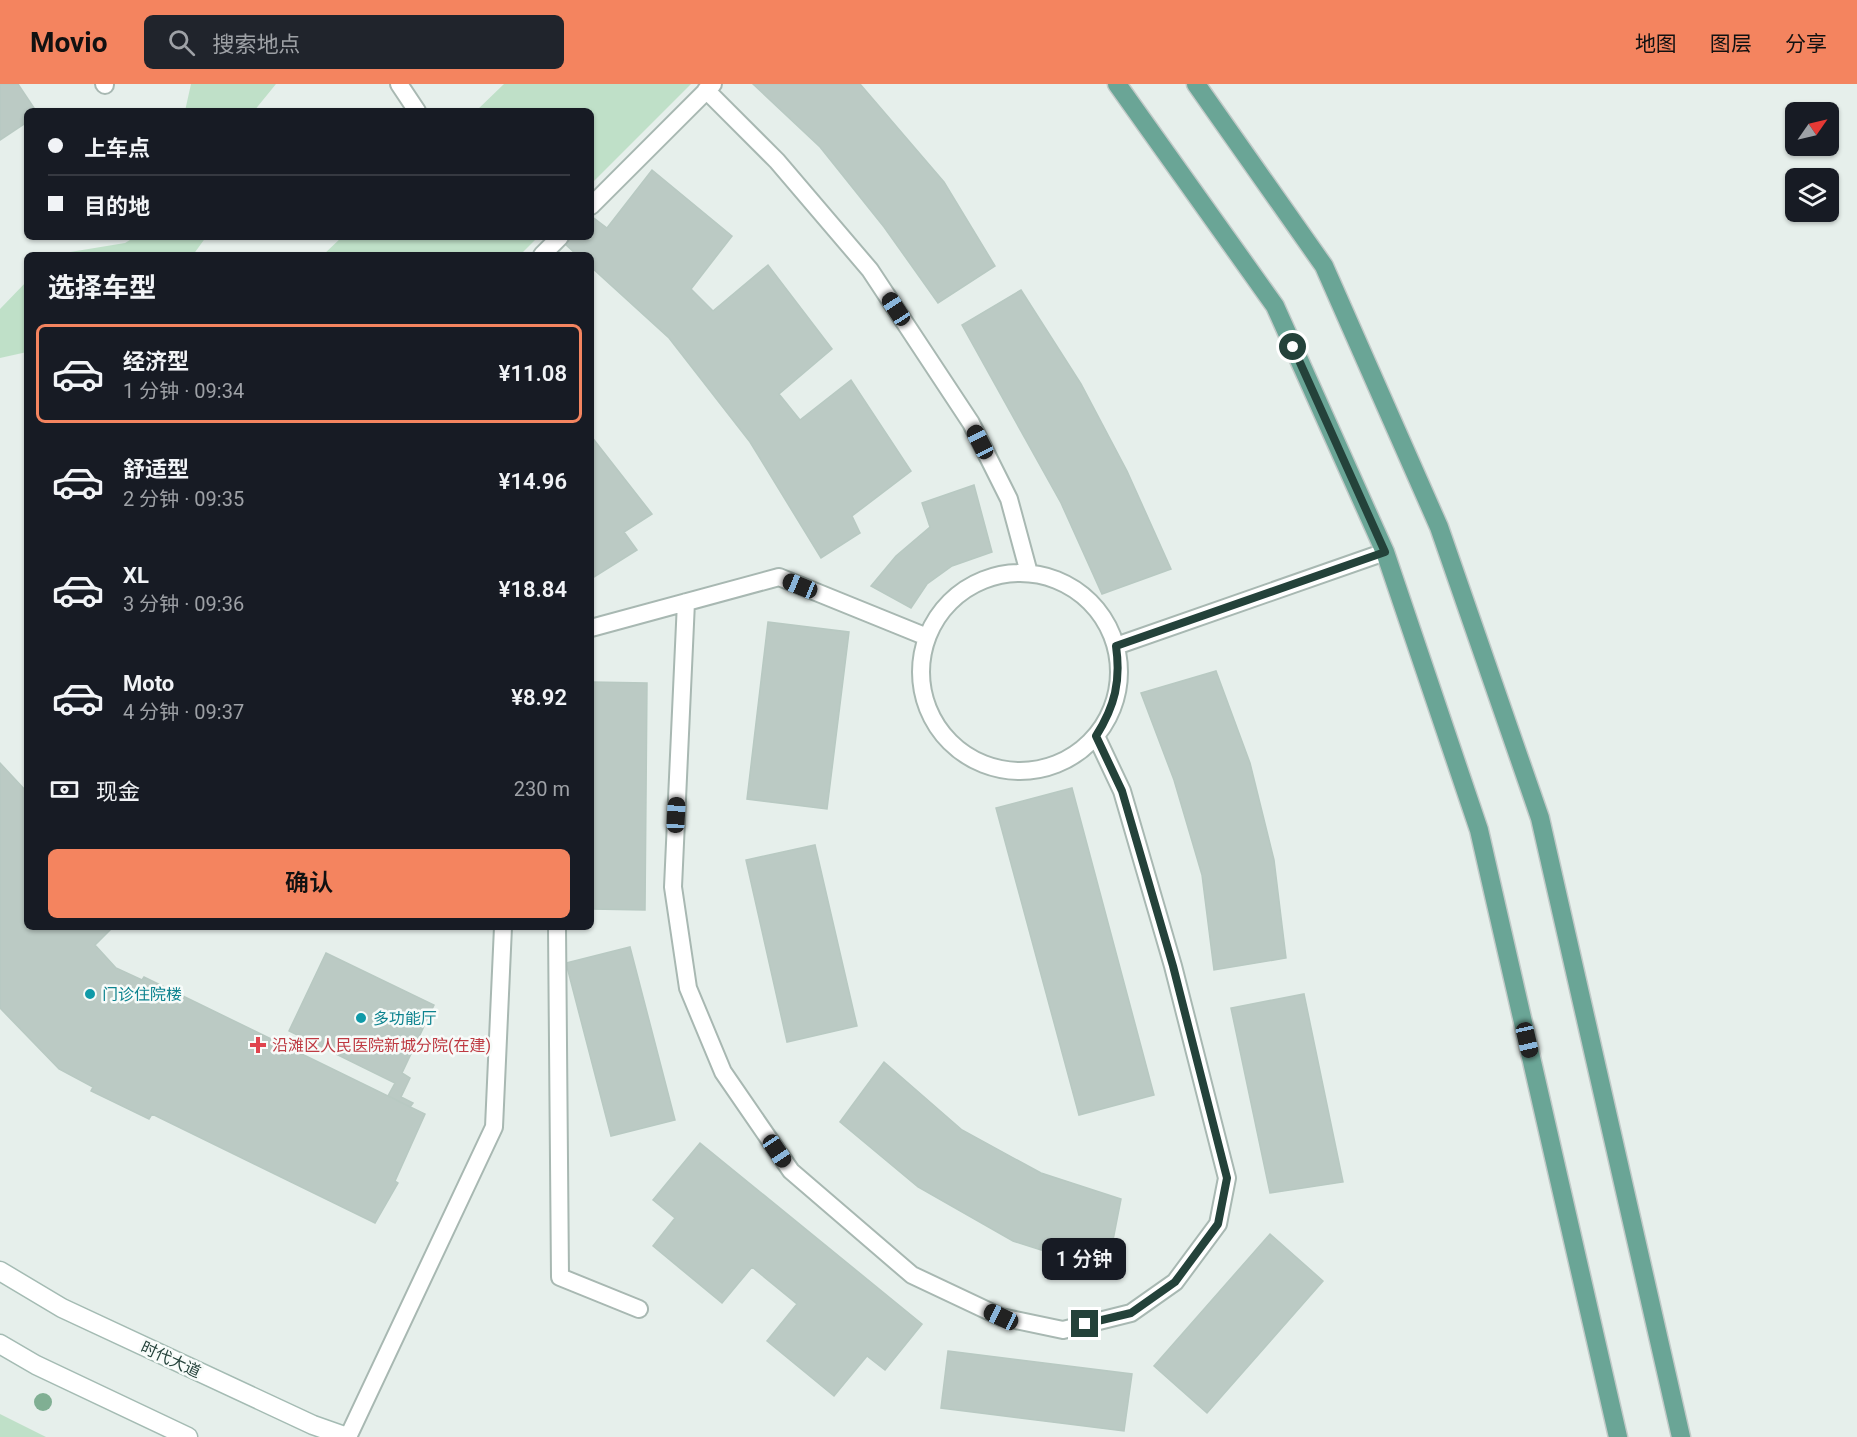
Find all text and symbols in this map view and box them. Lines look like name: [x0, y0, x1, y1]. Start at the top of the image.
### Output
search box: [144, 15, 564, 69]
text: Movio: [30, 26, 108, 59]
icon: search: [165, 26, 198, 59]
text: 搜索地点: [213, 32, 301, 57]
text: 地图: [1635, 32, 1677, 56]
text: 图层: [1710, 32, 1752, 56]
text: 分享: [1785, 32, 1827, 56]
north arrow: [1785, 102, 1839, 156]
map controls: [1785, 102, 1839, 222]
text: 上车点: [84, 136, 150, 161]
button: layers: [1785, 168, 1839, 222]
text: 目的地: [84, 194, 150, 219]
text: 选择车型: [48, 272, 156, 304]
car: [879, 289, 913, 329]
route start: [1279, 333, 1306, 360]
icon: car: [51, 347, 105, 401]
text: 经济型: [123, 349, 189, 374]
text: ¥11.08: [499, 361, 567, 386]
text: 1 分钟 · 09:34: [123, 379, 244, 403]
car: [964, 422, 996, 462]
icon: car: [51, 455, 105, 509]
text: 舒适型: [123, 457, 189, 482]
text: ¥14.96: [499, 469, 567, 494]
text: 2 分钟 · 09:35: [123, 487, 244, 511]
icon: car: [51, 563, 105, 617]
text: XL: [123, 563, 149, 588]
car: [780, 571, 820, 601]
text: ¥18.84: [499, 577, 567, 602]
text: 3 分钟 · 09:36: [123, 592, 244, 616]
icon: car: [51, 671, 105, 725]
text: Moto: [123, 671, 174, 696]
text: ¥8.92: [511, 685, 567, 710]
text: 4 分钟 · 09:37: [123, 700, 244, 724]
icon: cash: [48, 773, 81, 806]
text: 230 m: [514, 777, 570, 801]
text: 现金: [96, 779, 140, 804]
car: [666, 797, 686, 833]
button: 确认: [48, 849, 570, 918]
place label: 门诊住院楼: [102, 985, 182, 1004]
marker: 门诊住院楼: [83, 987, 97, 1001]
place label: 多功能厅: [373, 1009, 437, 1028]
marker: 多功能厅: [354, 1011, 368, 1025]
car: [1514, 1020, 1540, 1060]
marker: 沿滩区人民医院新城分院(在建): [249, 1036, 267, 1054]
place label: 沿滩区人民医院新城分院(在建): [272, 1036, 491, 1055]
car: [759, 1131, 795, 1171]
callout: 1 分钟: [1043, 1237, 1127, 1279]
text: 1 分钟: [1056, 1247, 1112, 1271]
car: [981, 1301, 1021, 1333]
route end: [1071, 1310, 1098, 1337]
street label: 时代大道: [138, 1337, 204, 1382]

